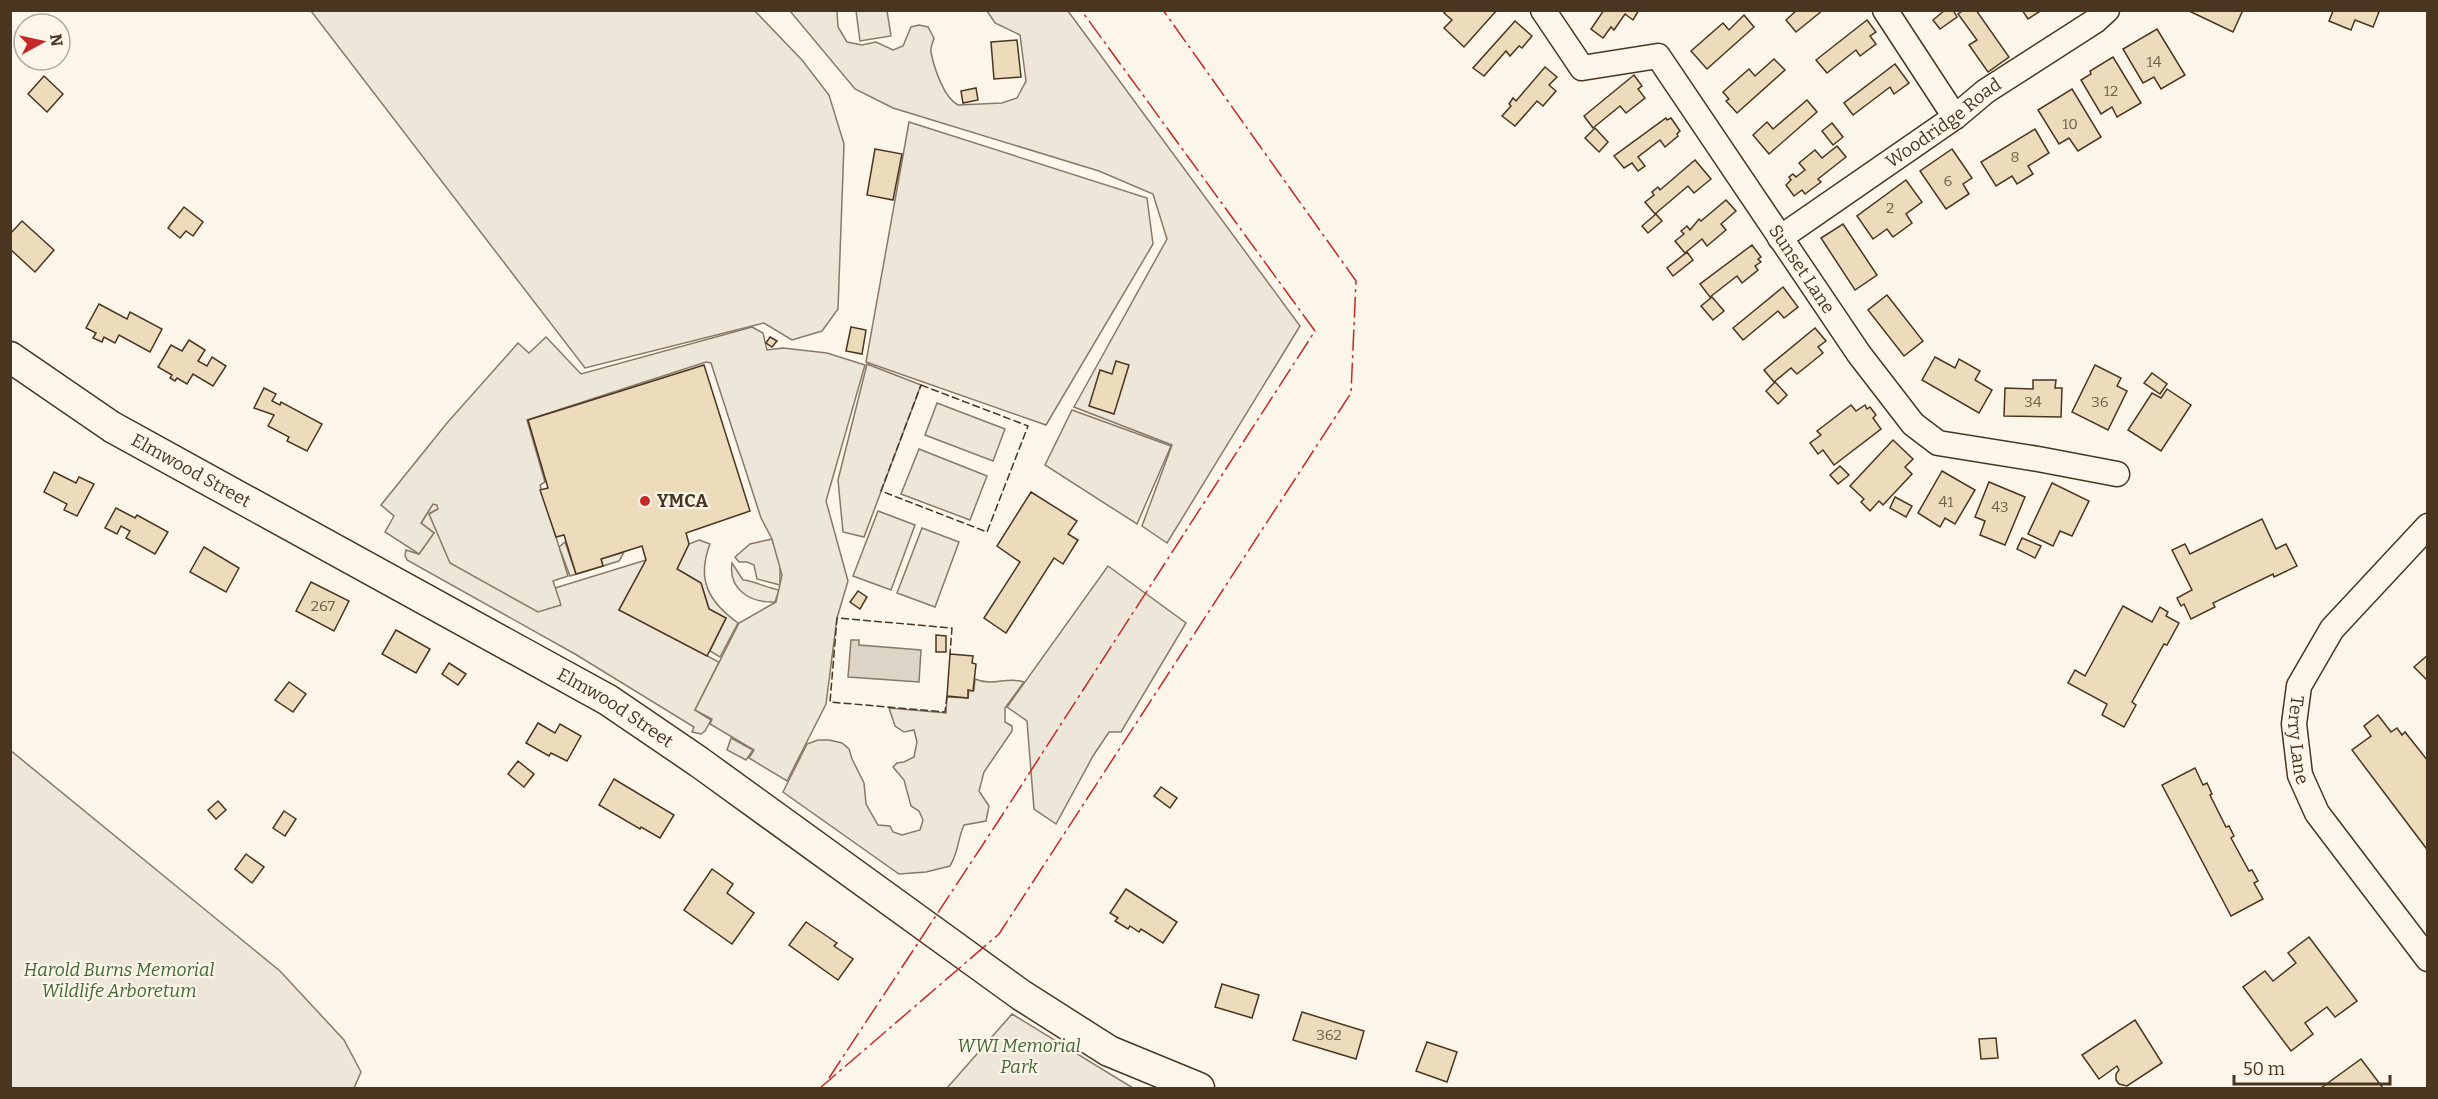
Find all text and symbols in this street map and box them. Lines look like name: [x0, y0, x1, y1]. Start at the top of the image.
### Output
north arrow: [12, 12, 72, 72]
text: N: [46, 33, 67, 47]
house number: 14: [2147, 53, 2162, 71]
street label: Woodridge Road: [1882, 73, 2005, 173]
house number: 12: [2104, 82, 2118, 100]
house number: 10: [2062, 115, 2078, 133]
house number: 8: [2010, 148, 2020, 166]
house number: 6: [1944, 172, 1953, 190]
house number: 2: [1886, 199, 1894, 217]
street label: Sunset Lane: [1764, 221, 1840, 318]
house number: 34: [2024, 393, 2042, 411]
house number: 36: [2091, 393, 2109, 411]
street label: Elmwood Street: [128, 429, 255, 512]
place label: YMCA: [657, 490, 708, 512]
house number: 41: [1939, 493, 1953, 511]
marker: YMCA: [638, 494, 652, 508]
house number: 43: [1991, 498, 2009, 516]
house number: 267: [311, 597, 336, 615]
street label: Elmwood Street: [553, 663, 678, 753]
street label: Terry Lane: [2283, 694, 2314, 788]
park label: Harold Burns Memorial Wildlife Arboretum: [24, 959, 215, 1002]
house number: 362: [1316, 1026, 1342, 1044]
park label: WWI Memorial Park: [957, 1035, 1081, 1078]
scale bar: [2234, 1048, 2390, 1086]
text: 50 m: [2243, 1058, 2285, 1080]

